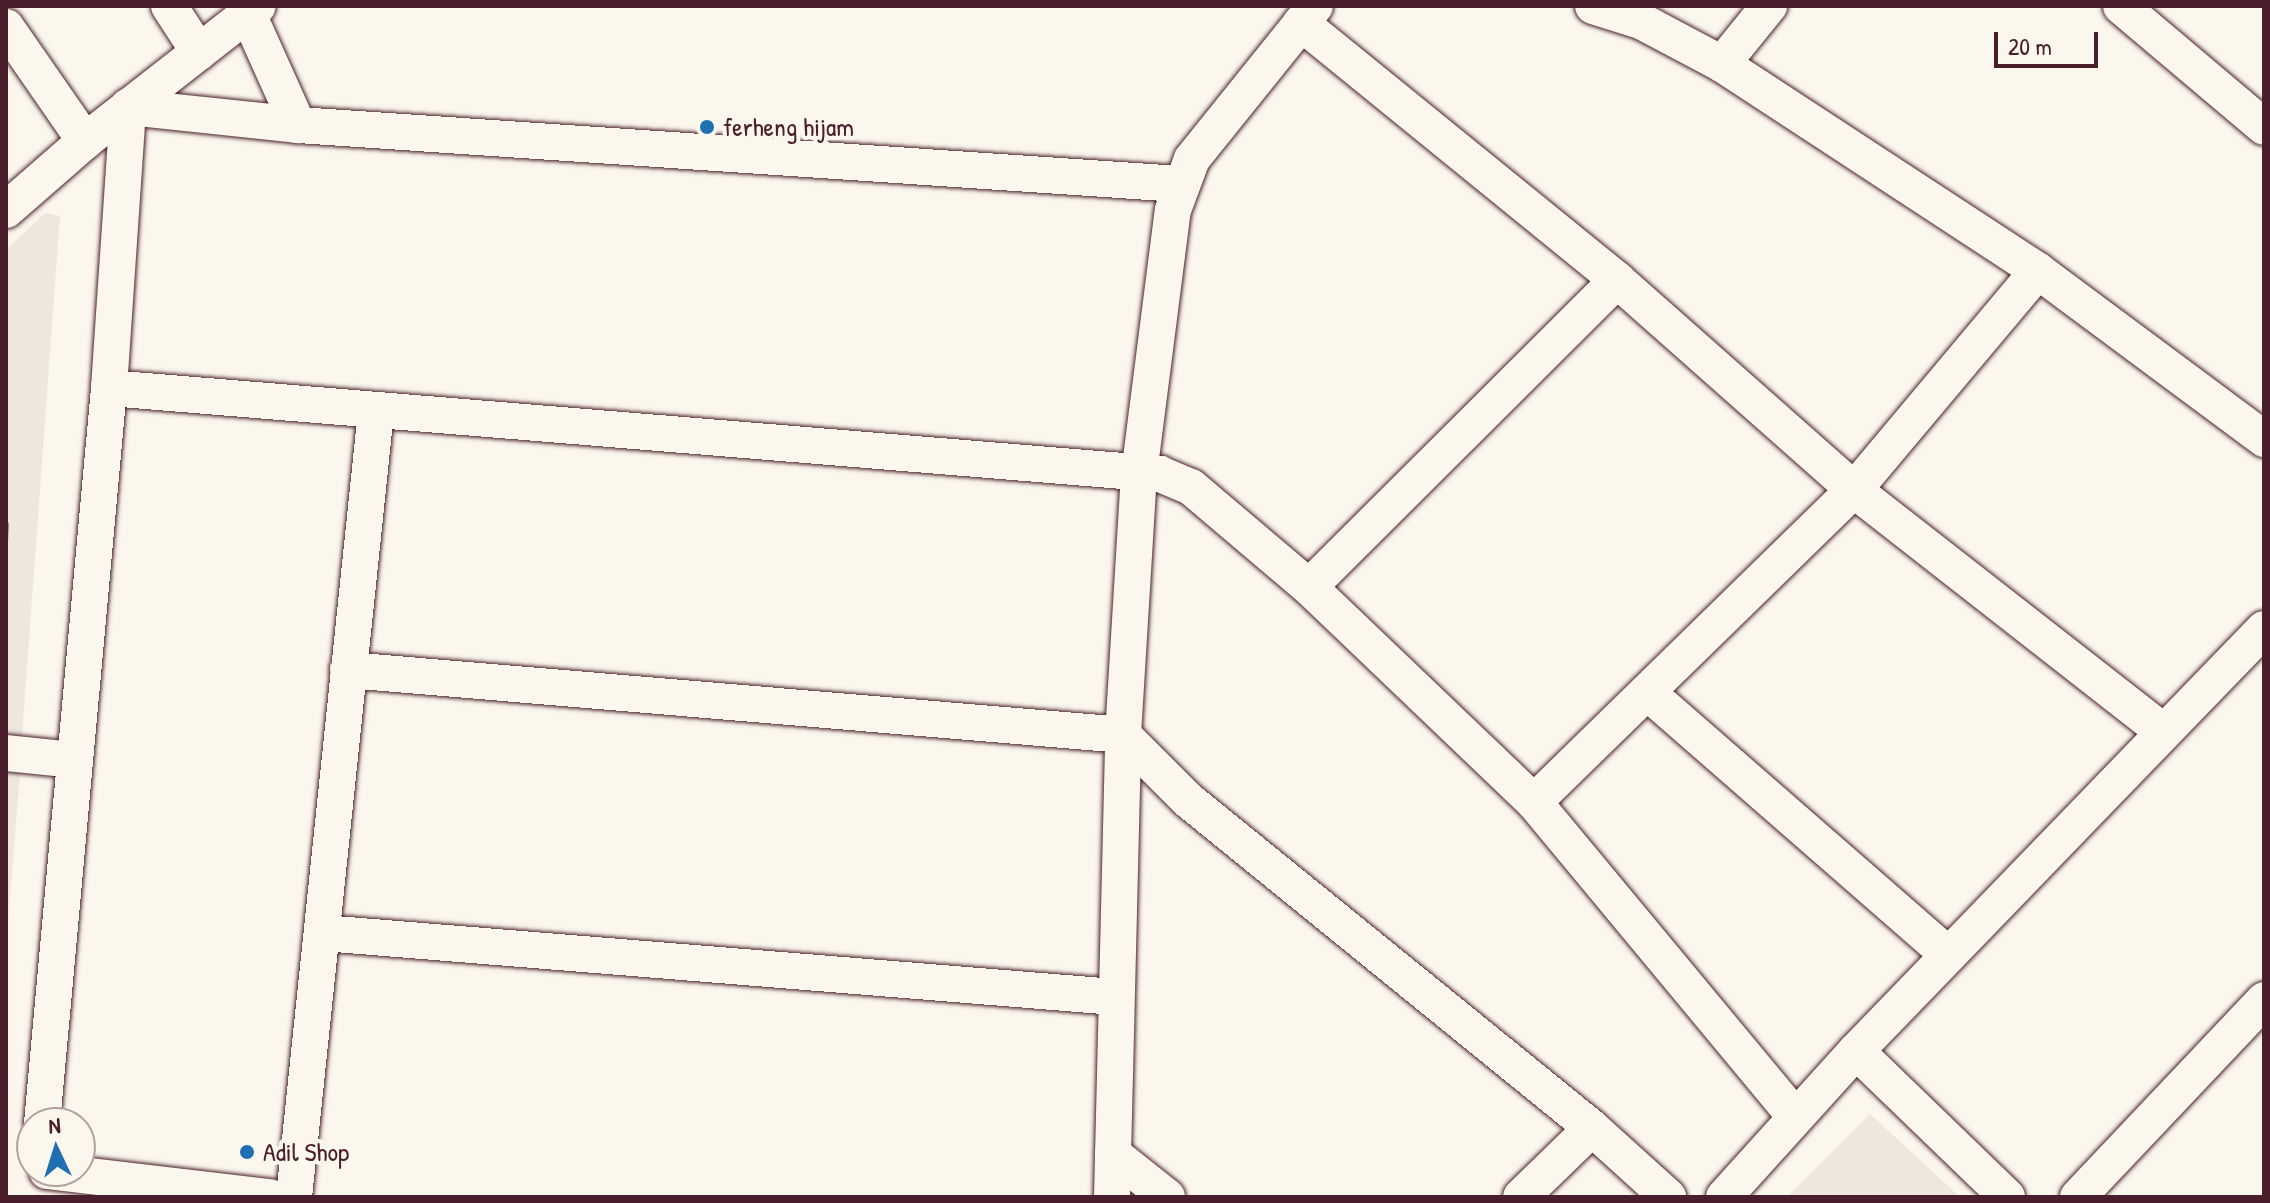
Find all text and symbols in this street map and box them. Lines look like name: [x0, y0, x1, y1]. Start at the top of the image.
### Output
scale bar: [1998, 16, 2102, 66]
text: 20 m: [2008, 30, 2052, 62]
place label: ferheng hijam: [723, 111, 854, 143]
marker: ferheng hijam: [698, 118, 716, 136]
north arrow: [16, 1107, 96, 1187]
text: N: [48, 1110, 61, 1140]
place label: Adil Shop: [263, 1136, 349, 1168]
marker: Adil Shop: [238, 1143, 256, 1161]

